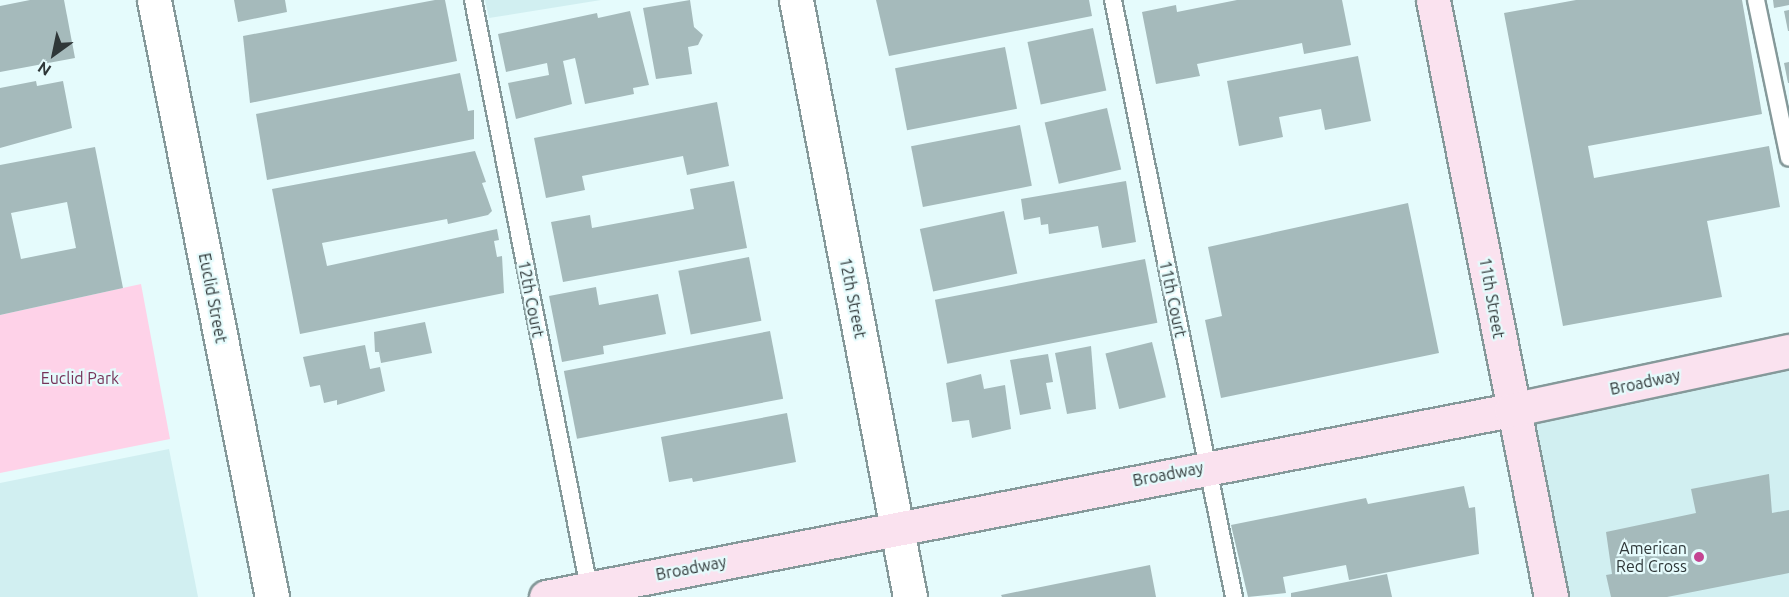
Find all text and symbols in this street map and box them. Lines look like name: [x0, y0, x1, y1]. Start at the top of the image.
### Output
north arrow: [24, 24, 84, 84]
text: N: [34, 58, 54, 80]
street label: Euclid Street: [195, 251, 231, 345]
street label: 12th Street: [836, 256, 870, 340]
street label: 11th Street: [1475, 256, 1509, 340]
street label: 12th Court: [514, 259, 548, 339]
street label: 11th Court: [1156, 259, 1190, 339]
street label: Broadway: [1608, 365, 1682, 399]
park label: Euclid Park: [41, 368, 119, 388]
street label: Broadway: [1131, 458, 1205, 490]
place label: American Red Cross: [1616, 538, 1687, 576]
marker: American Red Cross: [1692, 550, 1706, 564]
street label: Broadway: [654, 552, 728, 584]

